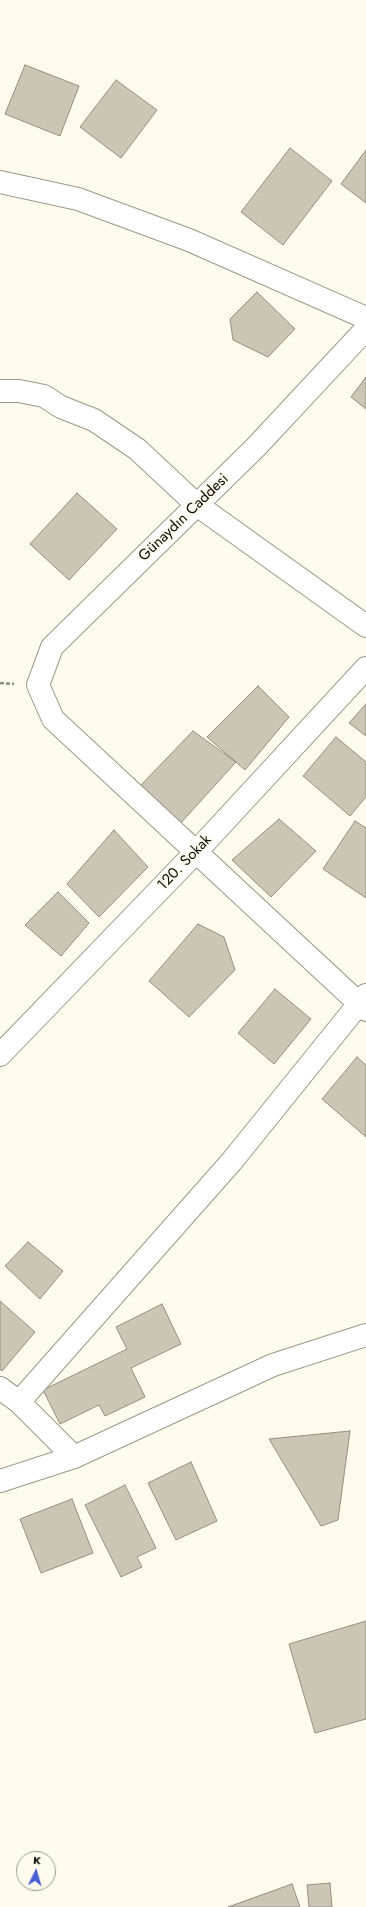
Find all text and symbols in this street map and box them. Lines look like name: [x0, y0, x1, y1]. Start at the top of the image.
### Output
street label: Günaydın Caddesi: [135, 470, 233, 566]
street label: 120. Sokak: [154, 832, 216, 894]
north arrow: [16, 1851, 56, 1891]
text: K: [32, 1852, 41, 1868]

